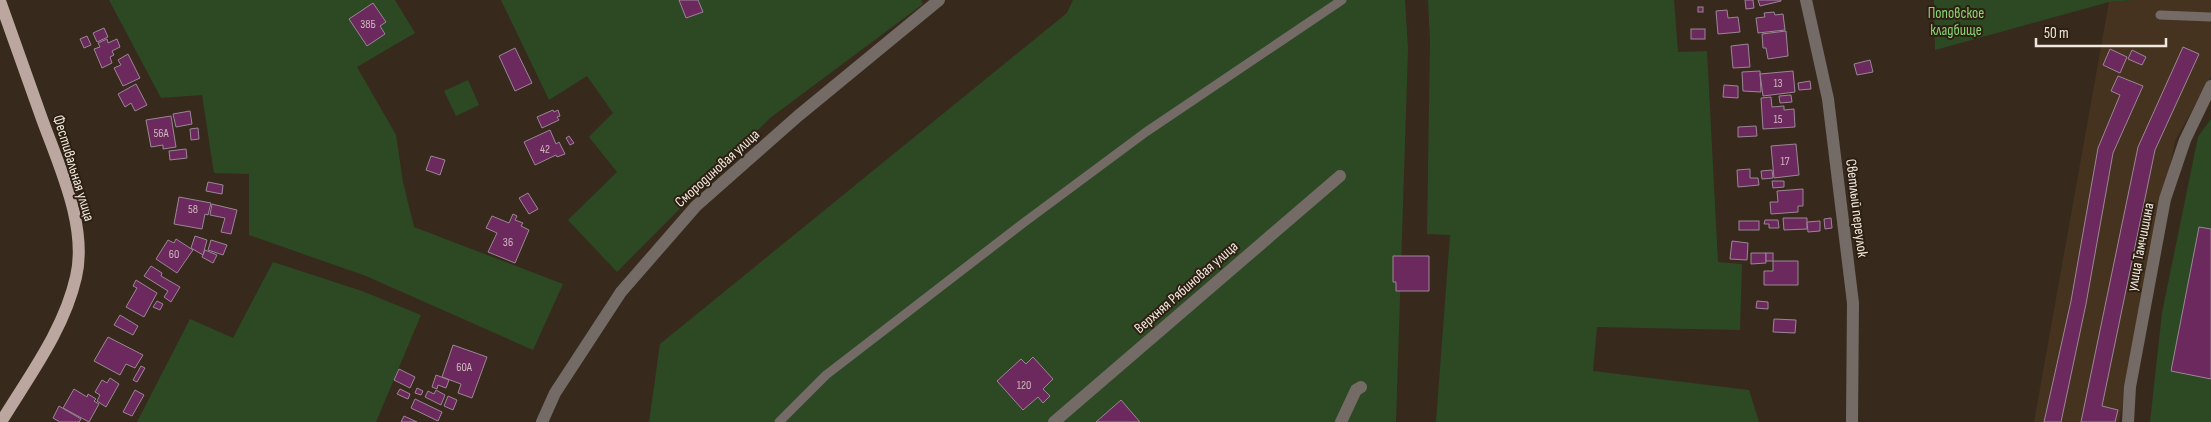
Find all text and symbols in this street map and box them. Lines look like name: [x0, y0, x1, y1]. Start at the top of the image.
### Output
park label: Поповское кладбище: [1928, 4, 1984, 40]
scale bar: [2036, 15, 2166, 47]
house number: 38Б: [360, 17, 376, 32]
text: 50 m: [2044, 24, 2069, 43]
house number: 13: [1773, 76, 1783, 91]
house number: 15: [1773, 112, 1783, 127]
street label: Фестивальная улица: [48, 113, 99, 224]
street label: Смородиновая улица: [671, 125, 764, 211]
house number: 56А: [153, 126, 169, 141]
house number: 42: [540, 142, 550, 157]
house number: 17: [1781, 154, 1790, 169]
street label: Светлый переулок: [1841, 158, 1872, 259]
street label: улица Тамчишина: [2123, 201, 2158, 293]
house number: 58: [188, 202, 198, 217]
house number: 36: [503, 235, 513, 250]
street label: Верхняя Рябиновая улица: [1130, 237, 1242, 338]
house number: 60: [169, 247, 179, 262]
house number: 60А: [456, 360, 473, 375]
house number: 120: [1017, 378, 1031, 393]

